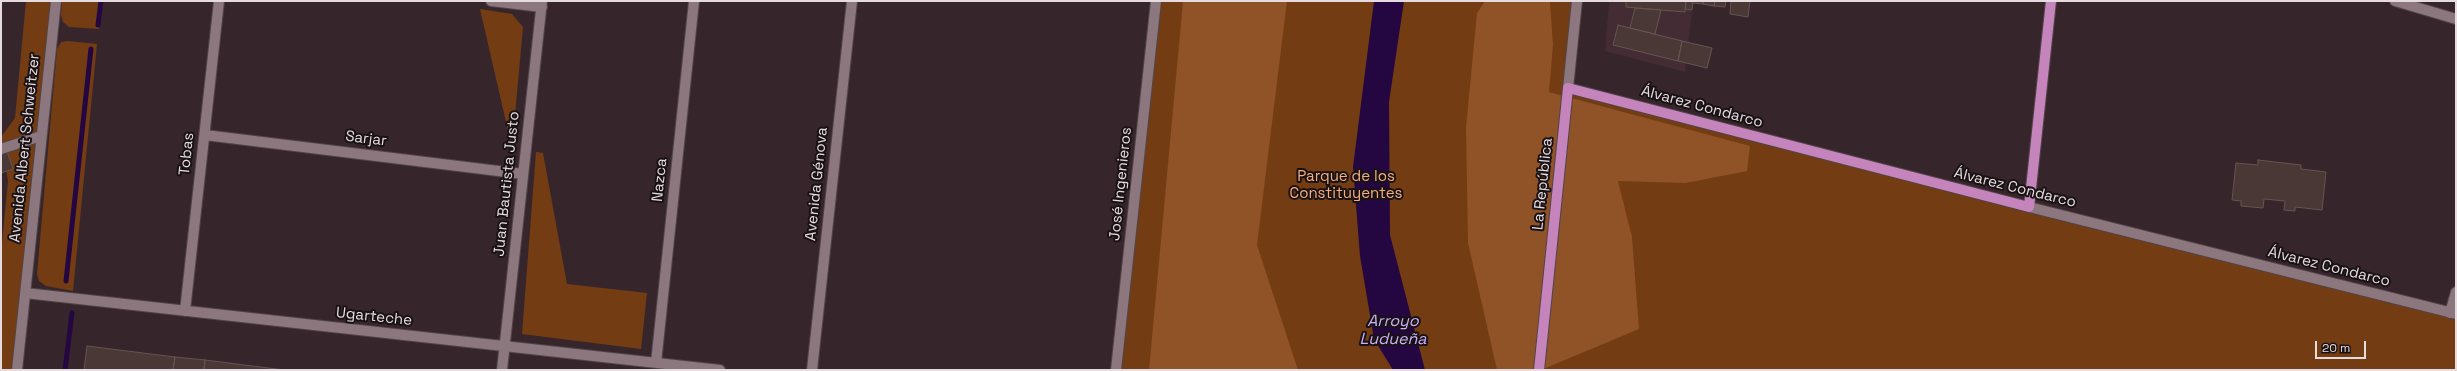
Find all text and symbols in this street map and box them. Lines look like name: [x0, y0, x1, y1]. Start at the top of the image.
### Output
street label: Avenida Albert Schweitzer: [6, 53, 44, 243]
street label: Álvarez Condarco: [1639, 82, 1765, 132]
street label: Juan Bautista Justo: [490, 111, 524, 257]
street label: Avenida Génova: [802, 126, 832, 242]
street label: José Ingenieros: [1106, 126, 1136, 242]
street label: Sarjar: [344, 128, 388, 150]
street label: Tobas: [176, 132, 198, 176]
street label: La República: [1529, 137, 1557, 231]
street label: Nazca: [649, 157, 671, 203]
street label: Álvarez Condarco: [1952, 164, 2078, 212]
park label: Parque de los Constituyentes: [1290, 168, 1402, 203]
street label: Álvarez Condarco: [2266, 243, 2392, 291]
street label: Ugarteche: [335, 304, 413, 330]
water label: Arroyo Ludueña: [1359, 312, 1427, 350]
scale bar: [2317, 333, 2368, 359]
text: 20 m: [2322, 340, 2350, 356]

